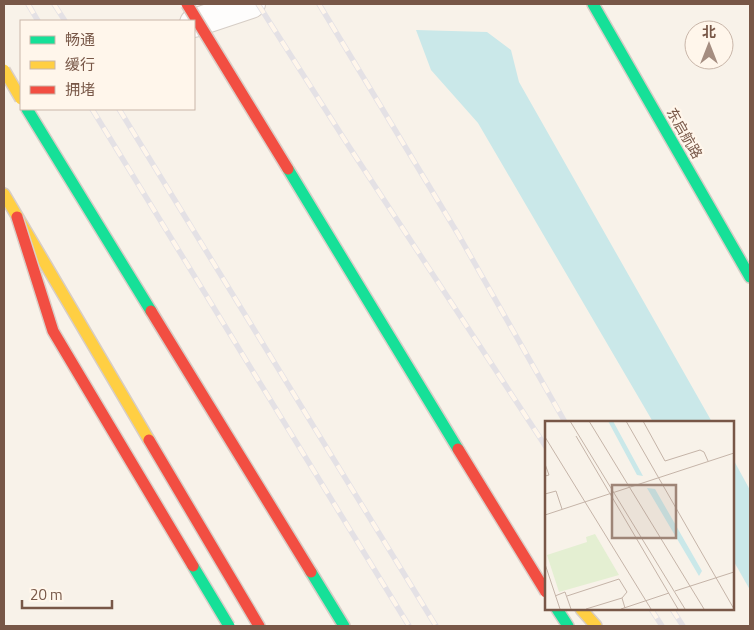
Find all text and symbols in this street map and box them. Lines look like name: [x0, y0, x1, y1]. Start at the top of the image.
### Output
legend: [20, 20, 195, 110]
north arrow: [684, 20, 734, 70]
text: 北: [702, 21, 716, 42]
text: 畅通: [65, 28, 95, 51]
text: 缓行: [65, 53, 95, 76]
text: 拥堵: [65, 78, 95, 101]
street label: 东启航路: [662, 104, 708, 162]
inset map: [545, 421, 734, 610]
scale bar: [22, 578, 112, 610]
text: 20 m: [30, 583, 63, 606]

